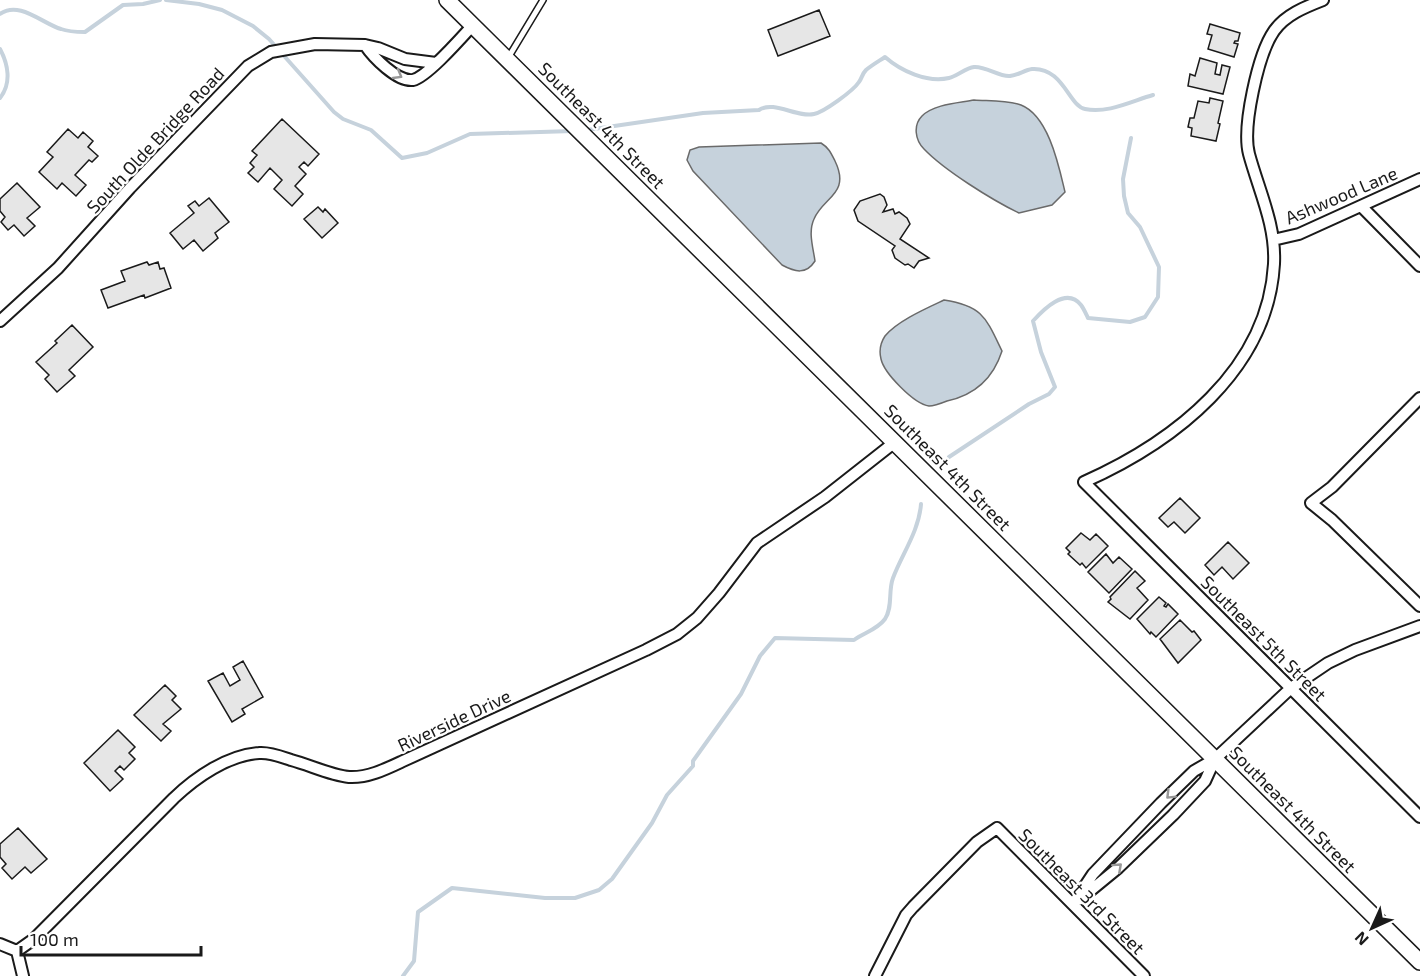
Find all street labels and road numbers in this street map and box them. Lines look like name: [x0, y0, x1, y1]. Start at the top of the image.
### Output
street label: Southeast 4th Street: [534, 57, 670, 193]
street label: South Olde Bridge Road: [82, 62, 228, 218]
street label: Ashwood Lane: [1282, 162, 1400, 228]
street label: Southeast 4th Street: [880, 399, 1016, 535]
street label: Southeast 5th Street: [1197, 571, 1331, 705]
street label: Riverside Drive: [394, 684, 514, 756]
street label: Southeast 4th Street: [1225, 741, 1361, 877]
street label: Southeast 3rd Street: [1015, 824, 1150, 959]

